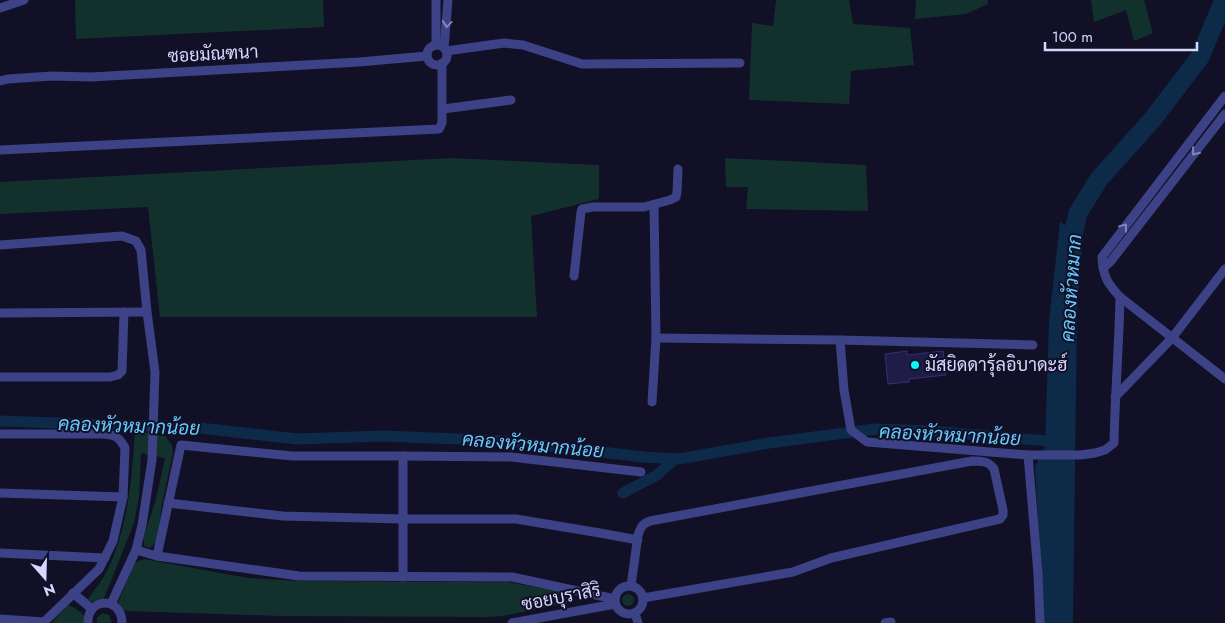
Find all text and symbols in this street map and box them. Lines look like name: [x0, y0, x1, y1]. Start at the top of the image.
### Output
one-way arrow: [441, 20, 452, 28]
scale bar: [1045, 20, 1198, 52]
text: 100 m: [1052, 26, 1093, 48]
street label: ซอยมัณฑนา: [167, 39, 259, 69]
one-way arrow: [1192, 146, 1201, 156]
one-way arrow: [1119, 224, 1127, 233]
water label: คลองหัวหมาก: [1054, 233, 1088, 343]
place label: มัสยิดดารุ้ลอิบาดะฮ์: [925, 352, 1067, 378]
marker: มัสยิดดารุ้ลอิบาดะฮ์: [909, 359, 921, 371]
water label: คลองหัวหมากน้อย: [58, 410, 201, 442]
water label: คลองหัวหมากน้อย: [878, 418, 1022, 452]
water label: คลองหัวหมากน้อย: [461, 425, 605, 465]
north arrow: [20, 553, 70, 603]
street label: ซอยบุราสิริ: [519, 577, 603, 617]
text: N: [41, 579, 58, 602]

